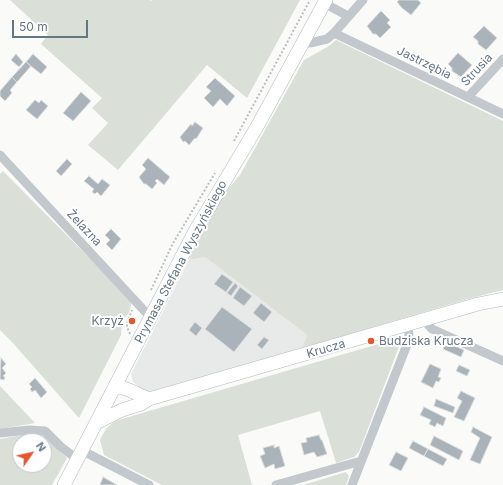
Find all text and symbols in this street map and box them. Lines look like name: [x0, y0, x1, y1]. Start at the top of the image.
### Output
scale bar: [14, 12, 90, 38]
text: 50 m: [19, 19, 48, 34]
street label: Jastrzębia: [394, 44, 454, 82]
street label: Strusia: [458, 51, 496, 89]
street label: Prymasa Stefana Wyszyńskiego: [132, 178, 230, 346]
street label: Żelazna: [64, 207, 104, 249]
place label: Krzyż: [91, 314, 124, 328]
marker: Krzyż: [127, 316, 137, 326]
place label: Budziska Krucza: [379, 334, 474, 348]
marker: Budziska Krucza: [366, 336, 376, 346]
street label: Krucza: [305, 337, 347, 361]
north arrow: [12, 433, 52, 473]
text: N: [33, 439, 49, 454]

